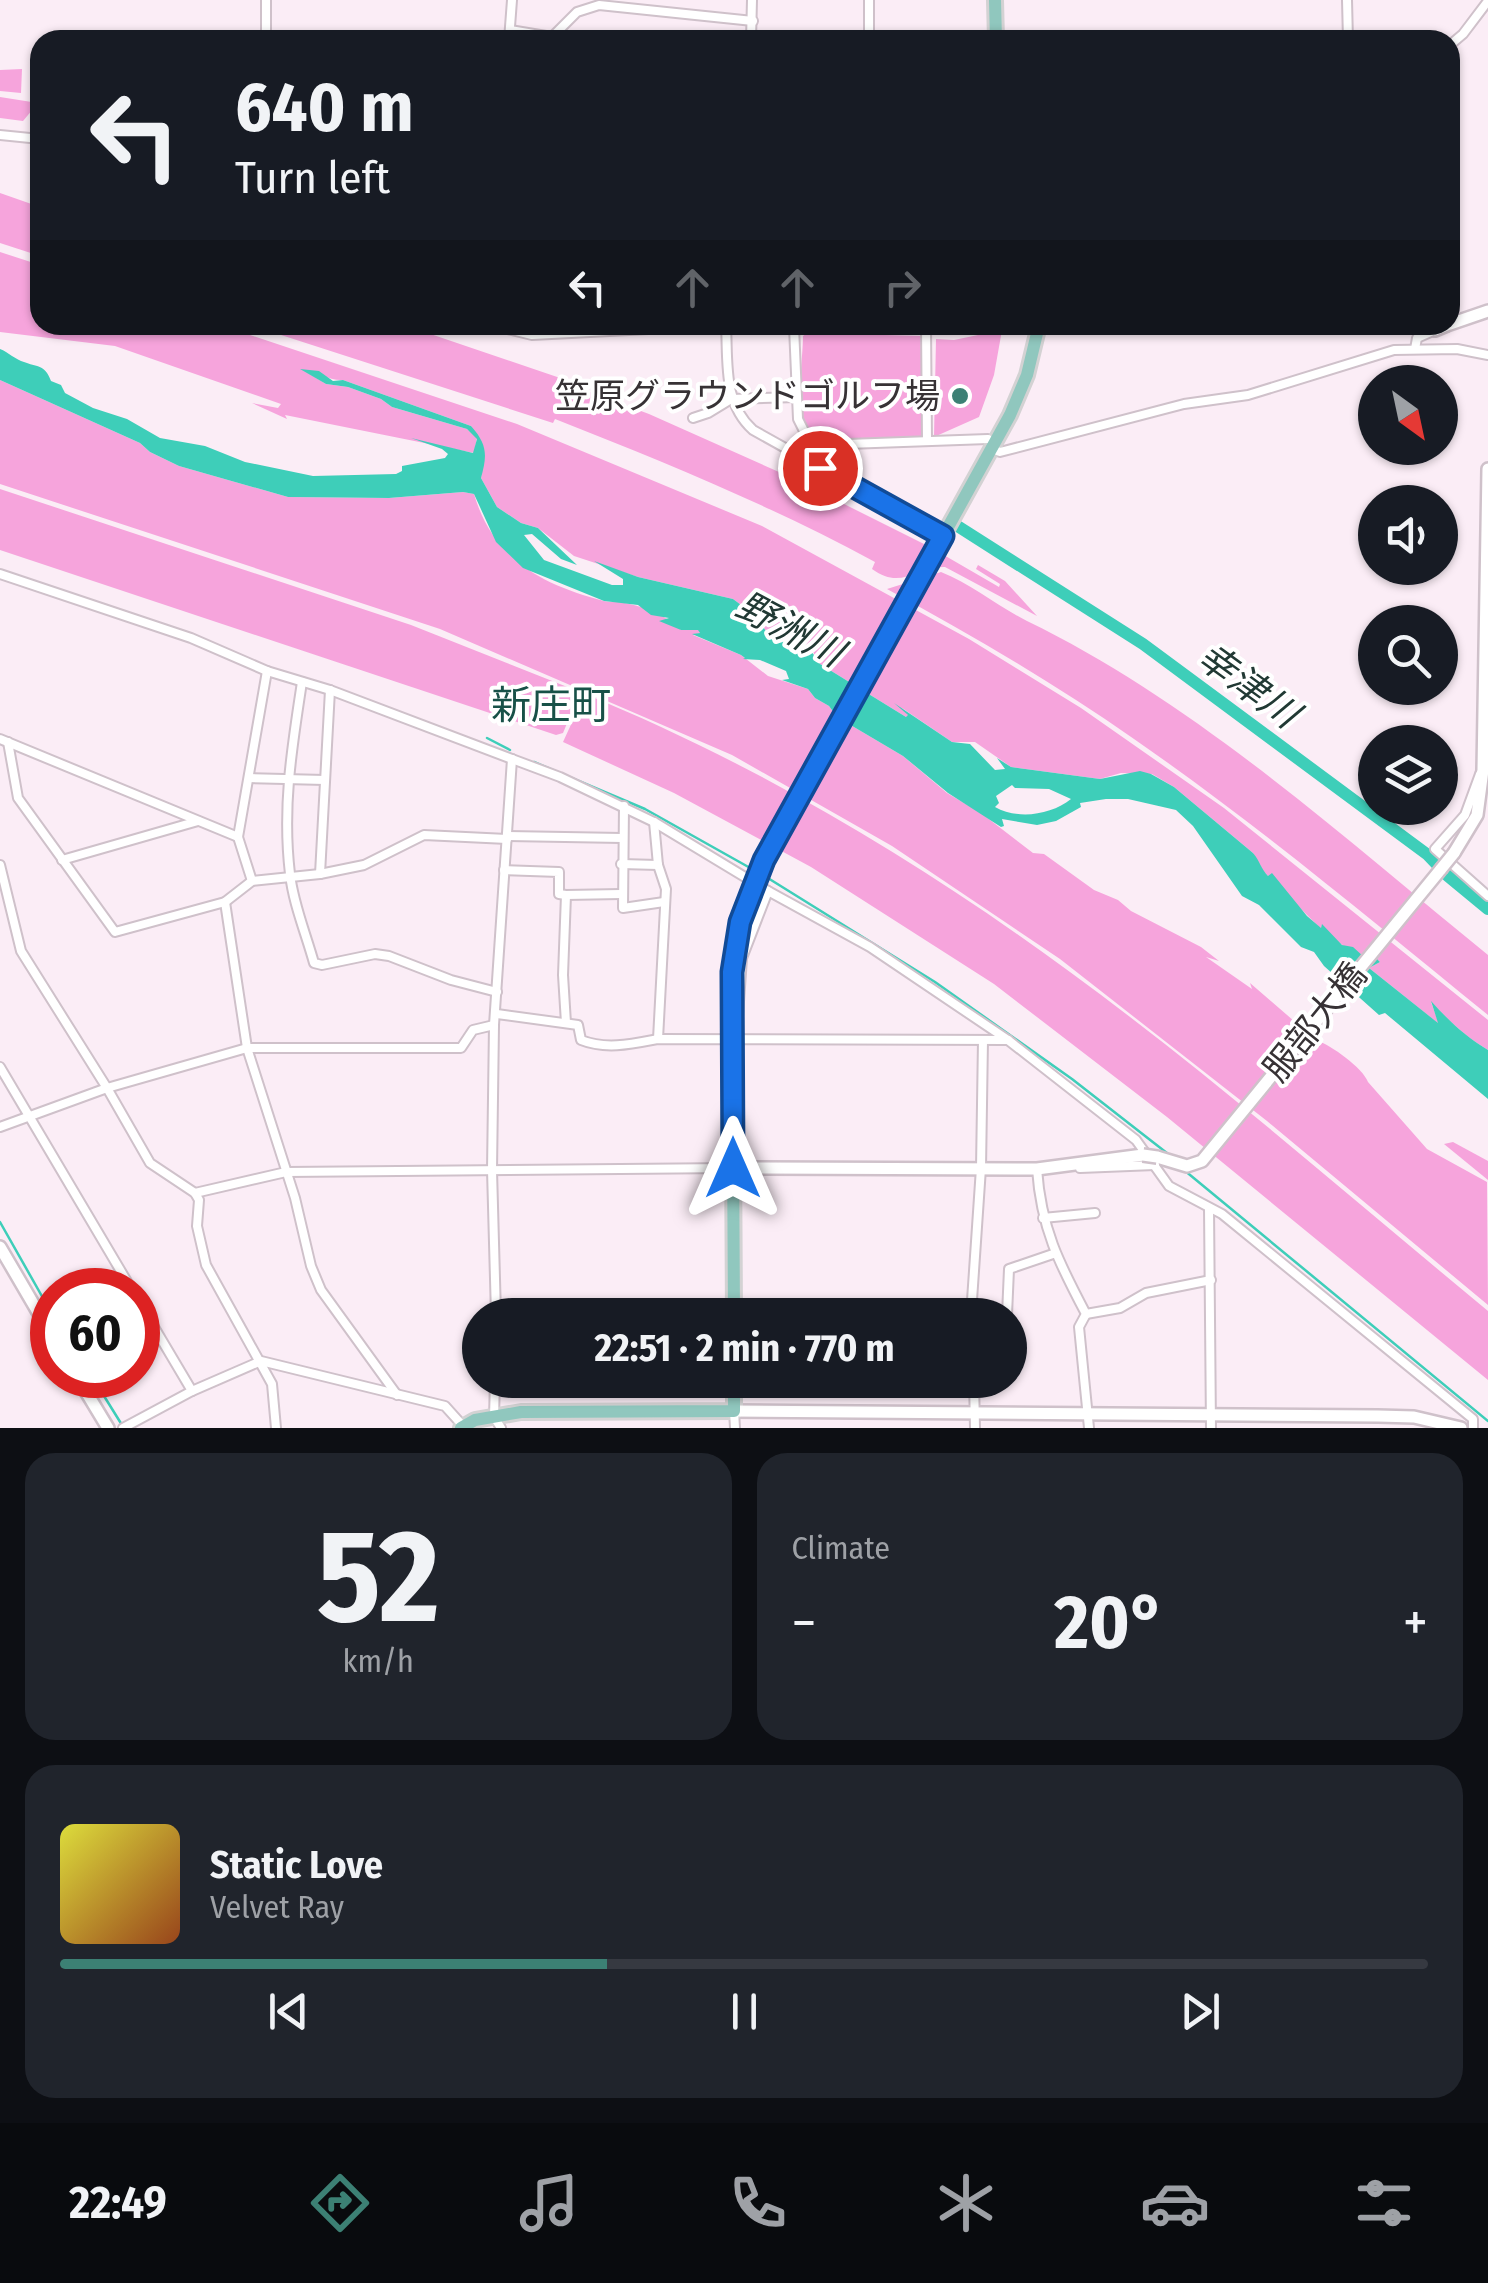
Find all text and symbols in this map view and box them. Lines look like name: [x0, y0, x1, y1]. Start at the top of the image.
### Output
text: 640 m: [235, 66, 414, 150]
icon: left: [70, 70, 200, 200]
text: Turn left: [235, 151, 390, 205]
icon: left: [560, 260, 615, 315]
icon: ahead: [665, 260, 720, 315]
icon: ahead: [770, 260, 825, 315]
icon: right: [875, 260, 930, 315]
north arrow: [1358, 365, 1458, 465]
map controls: [1358, 365, 1458, 825]
place label: 笠原グラウンドゴルフ場: [555, 375, 940, 417]
marker: 笠原グラウンドゴルフ場: [949, 385, 971, 407]
pin: [778, 426, 863, 511]
icon: arrive: [793, 441, 848, 496]
button: sound: [1358, 485, 1458, 585]
water label: 野洲川: [729, 582, 855, 678]
button: search: [1358, 605, 1458, 705]
water label: 幸津川: [1188, 633, 1311, 739]
district label: 新庄町: [491, 682, 611, 730]
button: layers: [1358, 725, 1458, 825]
street label: 服部大橋: [1255, 954, 1375, 1090]
position arrow: [681, 1116, 785, 1220]
speed limit sign: 60: [30, 1268, 160, 1398]
text: 22:51 · 2 min · 770 m: [595, 1325, 894, 1371]
text: 52: [317, 1499, 439, 1655]
text: Climate: [792, 1529, 890, 1567]
text: 20°: [1054, 1578, 1165, 1668]
text: −: [792, 1590, 816, 1656]
text: +: [1403, 1590, 1428, 1656]
text: km/h: [343, 1642, 414, 1680]
text: Static Love: [210, 1842, 383, 1888]
text: Velvet Ray: [210, 1888, 344, 1926]
icon: previous: [261, 1984, 316, 2039]
icon: pause: [717, 1984, 772, 2039]
icon: next: [1173, 1984, 1228, 2039]
icon: directions: [305, 2168, 375, 2238]
icon: music: [514, 2168, 584, 2238]
icon: phone: [723, 2168, 793, 2238]
icon: climate: [931, 2168, 1001, 2238]
icon: car: [1140, 2168, 1210, 2238]
icon: filters: [1349, 2168, 1419, 2238]
text: 22:49: [69, 2176, 167, 2230]

